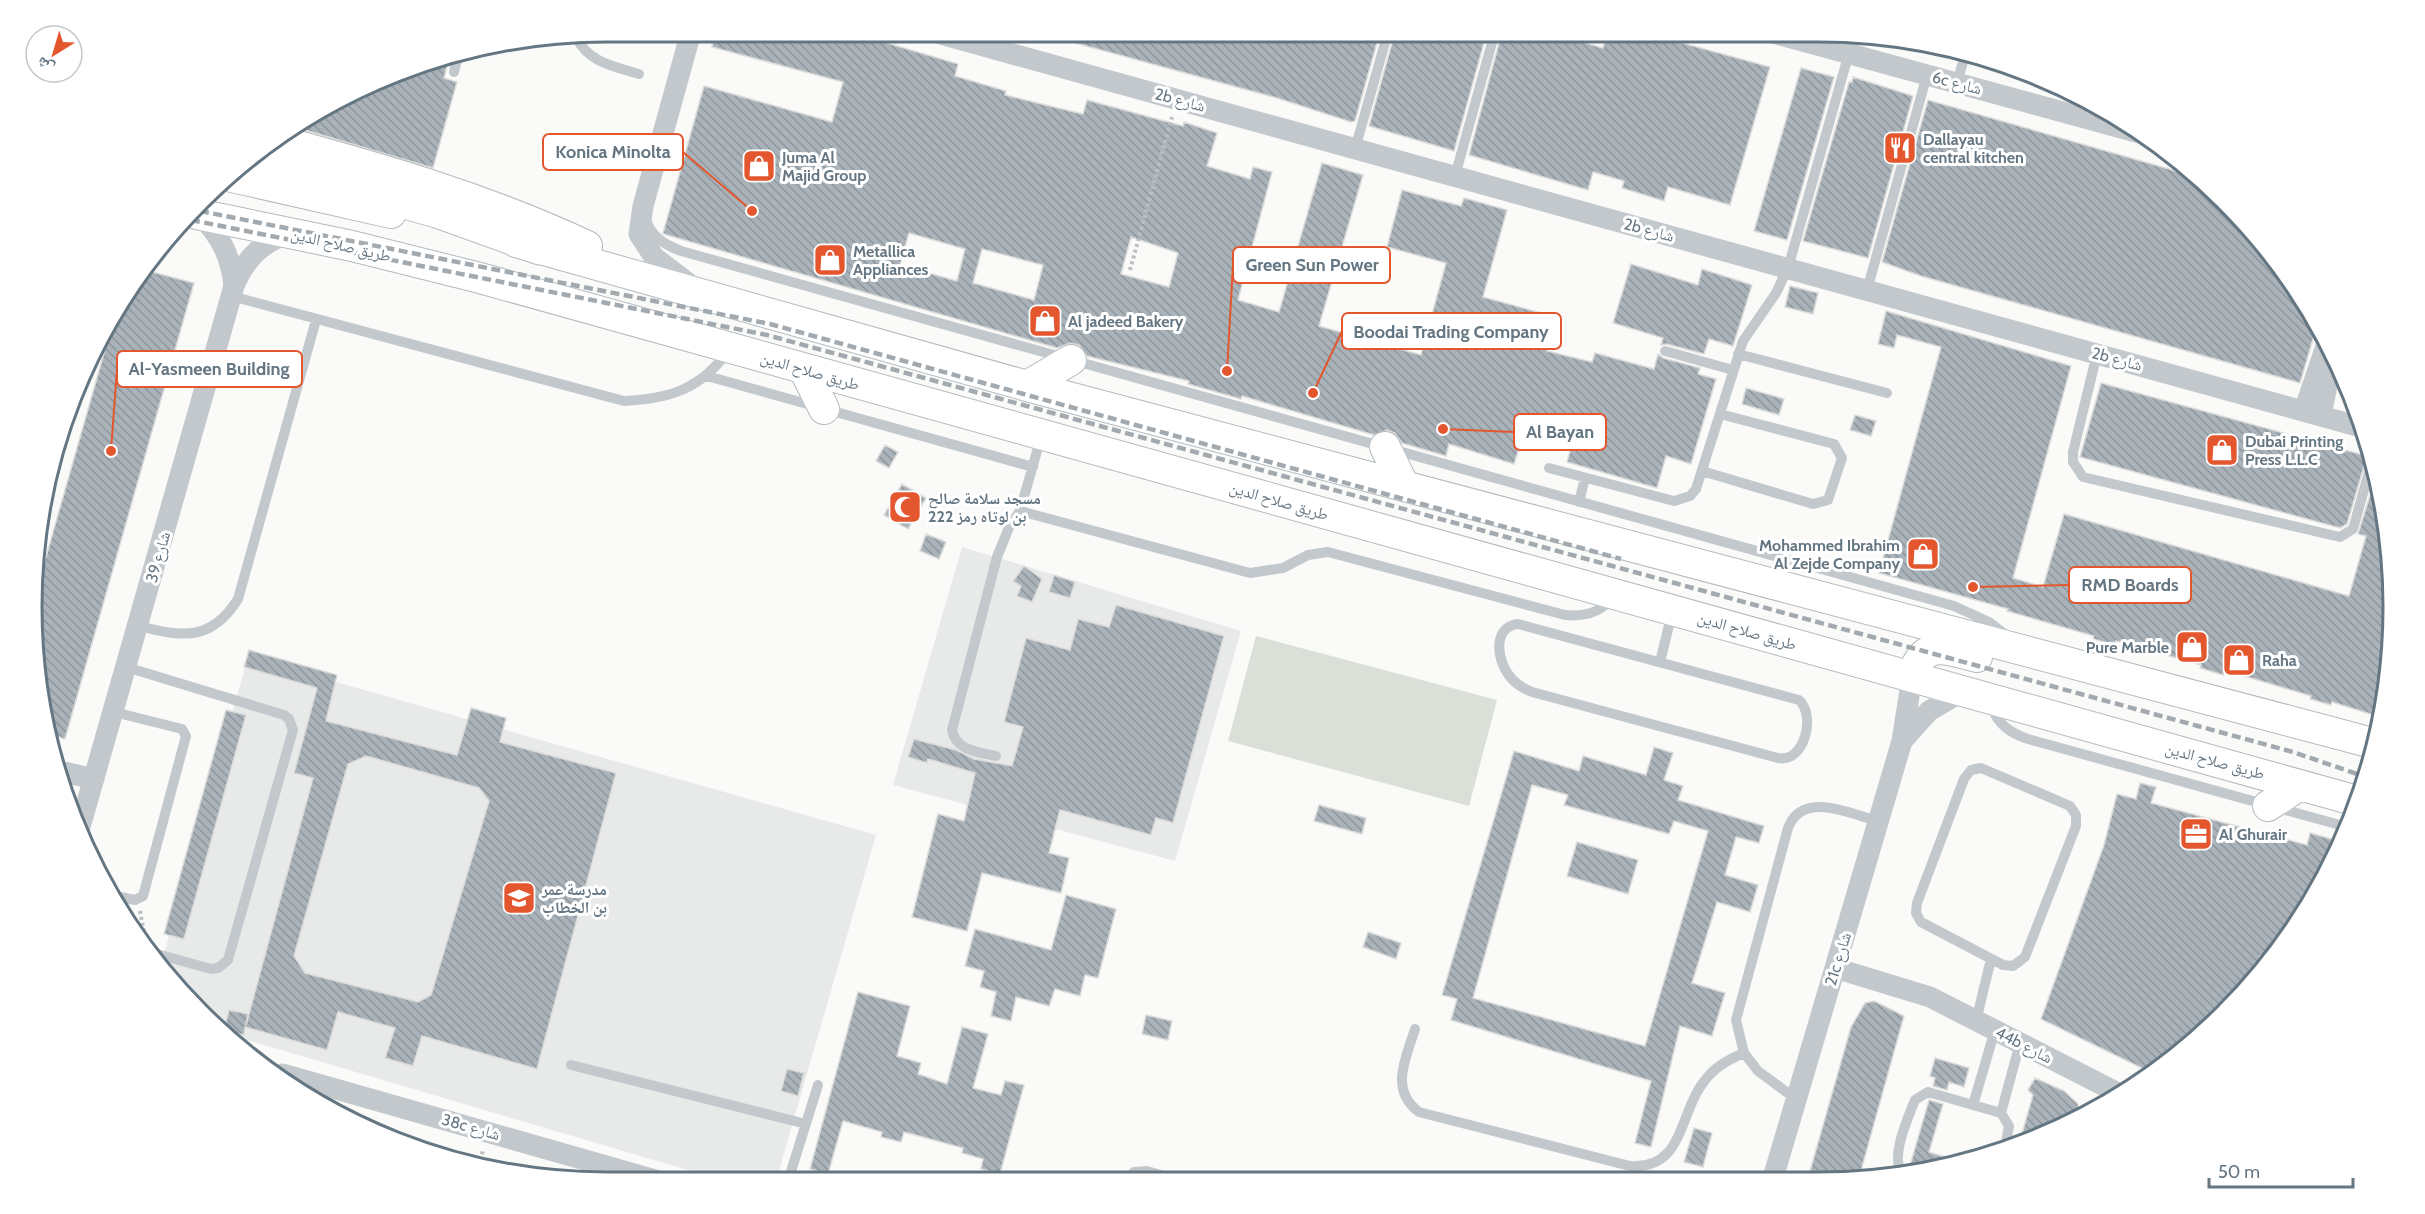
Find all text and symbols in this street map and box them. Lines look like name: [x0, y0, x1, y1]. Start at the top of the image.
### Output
north arrow: [24, 24, 84, 84]
text: ش: [33, 53, 58, 78]
street label: 6c شارع: [1930, 67, 1984, 100]
street label: 2b شارع: [1153, 84, 1207, 117]
restaurant icon: Dallayau central kitchen: [1882, 130, 1918, 166]
place label: Dallayau central kitchen: [1923, 130, 2024, 167]
callout: Konica Minolta: [543, 134, 683, 170]
text: Konica Minolta: [555, 141, 671, 163]
shop icon: Juma Al Majid Group: [741, 148, 777, 184]
place label: Juma Al Majid Group: [781, 148, 866, 185]
street label: 2b شارع: [1622, 214, 1676, 247]
street label: طريق صلاح الدين: [289, 224, 393, 267]
shop icon: Metallica Appliances: [812, 242, 848, 278]
place label: Metallica Appliances: [853, 242, 929, 279]
callout: Green Sun Power: [1233, 247, 1390, 283]
text: Green Sun Power: [1245, 254, 1379, 276]
shop icon: Al jadeed Bakery: [1027, 303, 1063, 339]
place label: Al jadeed Bakery: [1068, 312, 1184, 331]
callout: Boodai Trading Company: [1342, 313, 1561, 349]
text: Boodai Trading Company: [1353, 321, 1549, 343]
street label: 2b شارع: [2090, 343, 2144, 376]
street label: طريق صلاح الدين: [758, 348, 862, 395]
callout: Al-Yasmeen Building: [117, 351, 302, 387]
text: Al-Yasmeen Building: [129, 358, 289, 380]
callout: Al Bayan: [1514, 414, 1606, 450]
text: Al Bayan: [1526, 421, 1594, 443]
shop icon: Dubai Printing Press L.L.C: [2204, 432, 2240, 468]
place label: Dubai Printing Press L.L.C: [2245, 432, 2343, 469]
street label: طريق صلاح الدين: [1227, 478, 1331, 525]
mosque icon: مسجد سلامة صالح بن لوتاه رمز 222: [887, 489, 923, 525]
place label: مسجد سلامة صالح بن لوتاه رمز 222: [928, 489, 1041, 526]
street label: شارع 39: [142, 529, 175, 585]
place label: Mohammed Ibrahim Al Zejde Company: [1759, 536, 1900, 573]
shop icon: Mohammed Ibrahim Al Zejde Company: [1905, 536, 1941, 572]
callout: RMD Boards: [2069, 567, 2191, 603]
text: RMD Boards: [2081, 574, 2179, 596]
street label: طريق صلاح الدين: [1695, 608, 1799, 655]
shop icon: Pure Marble: [2174, 629, 2210, 665]
place label: Pure Marble: [2086, 638, 2169, 657]
shop icon: Raha: [2221, 642, 2257, 678]
place label: Raha: [2262, 651, 2297, 670]
street label: طريق صلاح الدين: [2163, 739, 2267, 784]
office icon: Al Ghurair: [2178, 816, 2214, 852]
place label: Al Ghurair: [2219, 825, 2288, 844]
school or university icon: مدرسة عمر بن الخطاب: [501, 880, 537, 916]
place label: مدرسة عمر بن الخطاب: [541, 880, 607, 917]
street label: 21c شارع: [1821, 930, 1856, 988]
street label: 44b شارع: [1992, 1023, 2056, 1068]
street label: 38c شارع: [439, 1110, 502, 1145]
scale bar: [2209, 1151, 2353, 1189]
text: 50 m: [2218, 1161, 2260, 1183]

